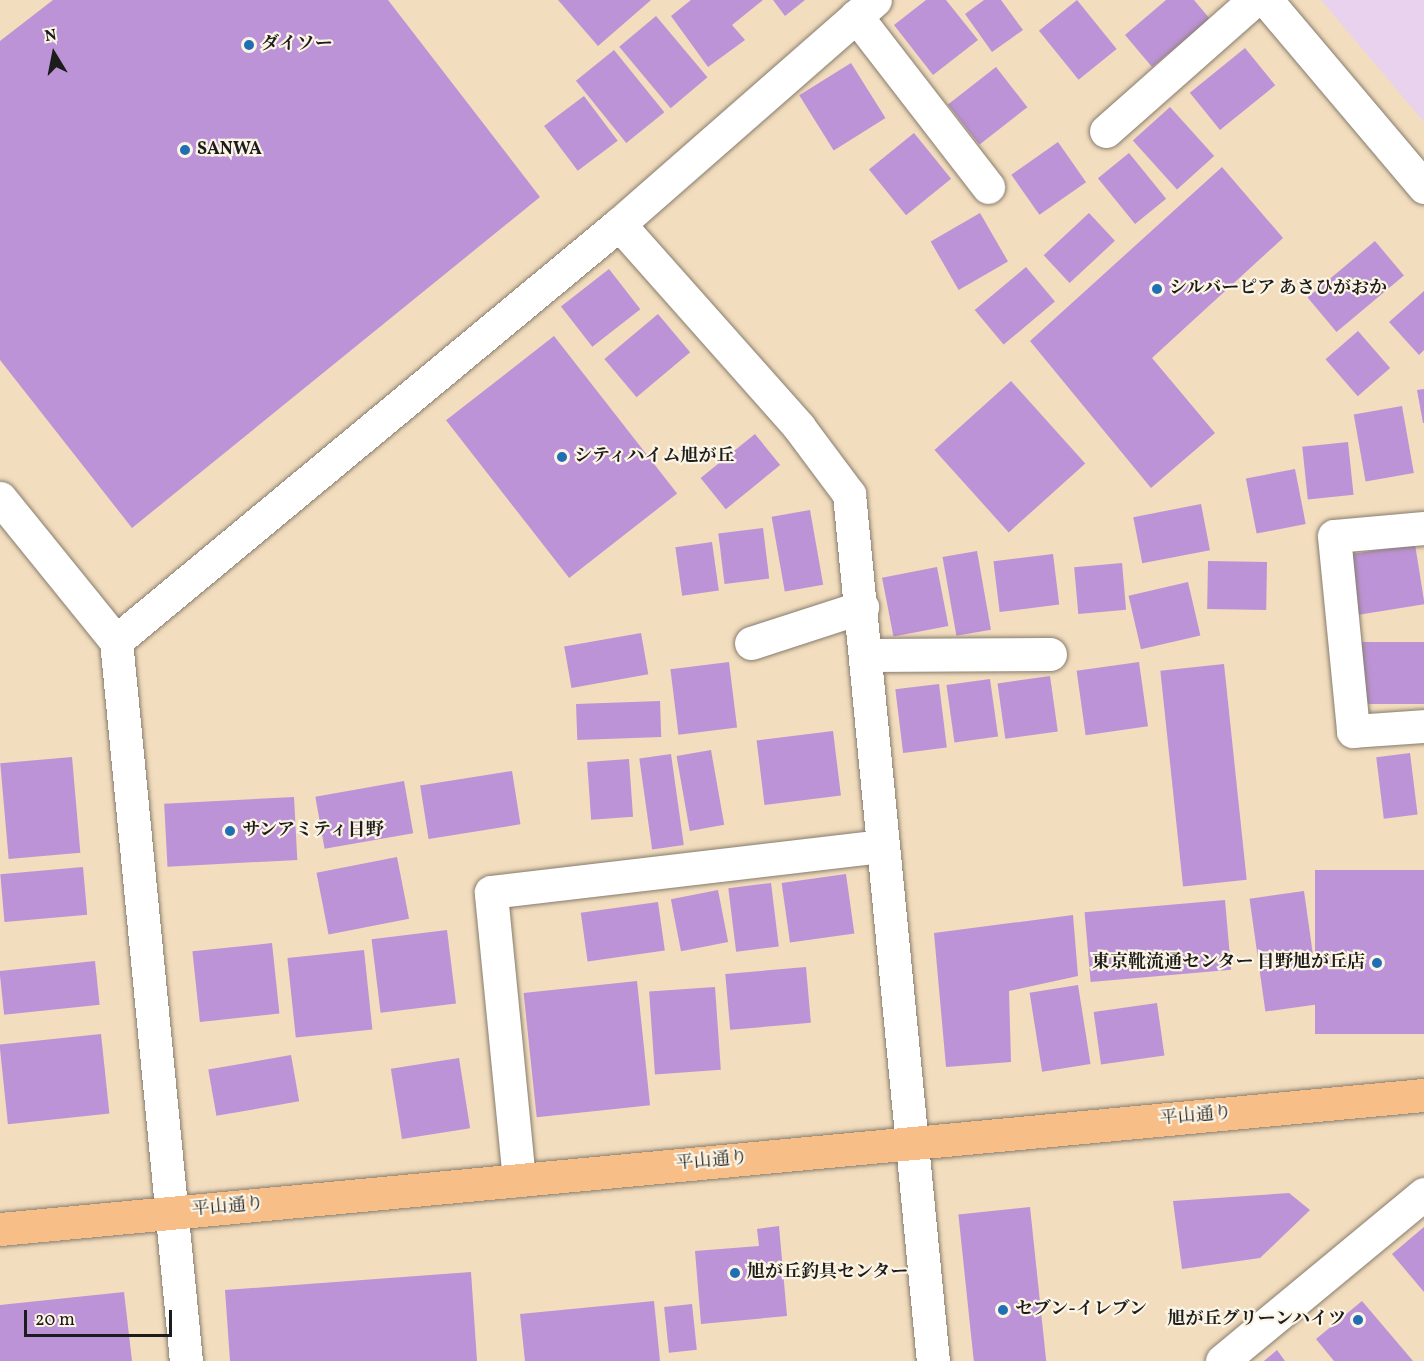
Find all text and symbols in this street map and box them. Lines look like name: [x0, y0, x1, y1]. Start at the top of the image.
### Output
north arrow: [24, 24, 84, 84]
text: N: [43, 24, 59, 48]
place label: ダイソー: [261, 34, 333, 56]
marker: ダイソー: [242, 38, 256, 52]
place label: SANWA: [197, 139, 262, 161]
marker: SANWA: [178, 143, 192, 157]
place label: シルバーピア あさひがおか: [1169, 278, 1389, 300]
marker: シルバーピア あさひがおか: [1150, 282, 1164, 296]
place label: シティハイム旭が丘: [574, 446, 736, 468]
marker: シティハイム旭が丘: [555, 450, 569, 464]
place label: サンアミティ日野: [242, 820, 386, 842]
marker: サンアミティ日野: [223, 824, 237, 838]
place label: 東京靴流通センター 日野旭が丘店: [1091, 952, 1365, 974]
marker: 東京靴流通センター 日野旭が丘店: [1370, 956, 1384, 970]
street label: 平山通り: [1159, 1103, 1233, 1131]
street label: 平山通り: [675, 1148, 749, 1176]
street label: 平山通り: [191, 1194, 265, 1222]
place label: 旭が丘釣具センター: [747, 1262, 909, 1284]
marker: 旭が丘釣具センター: [728, 1266, 742, 1280]
scale bar: [27, 1298, 176, 1336]
place label: セブン-イレブン: [1015, 1299, 1149, 1321]
marker: セブン-イレブン: [996, 1303, 1010, 1317]
text: 20 m: [35, 1308, 75, 1333]
place label: 旭が丘グリーンハイツ: [1166, 1309, 1346, 1331]
marker: 旭が丘グリーンハイツ: [1351, 1313, 1365, 1327]

